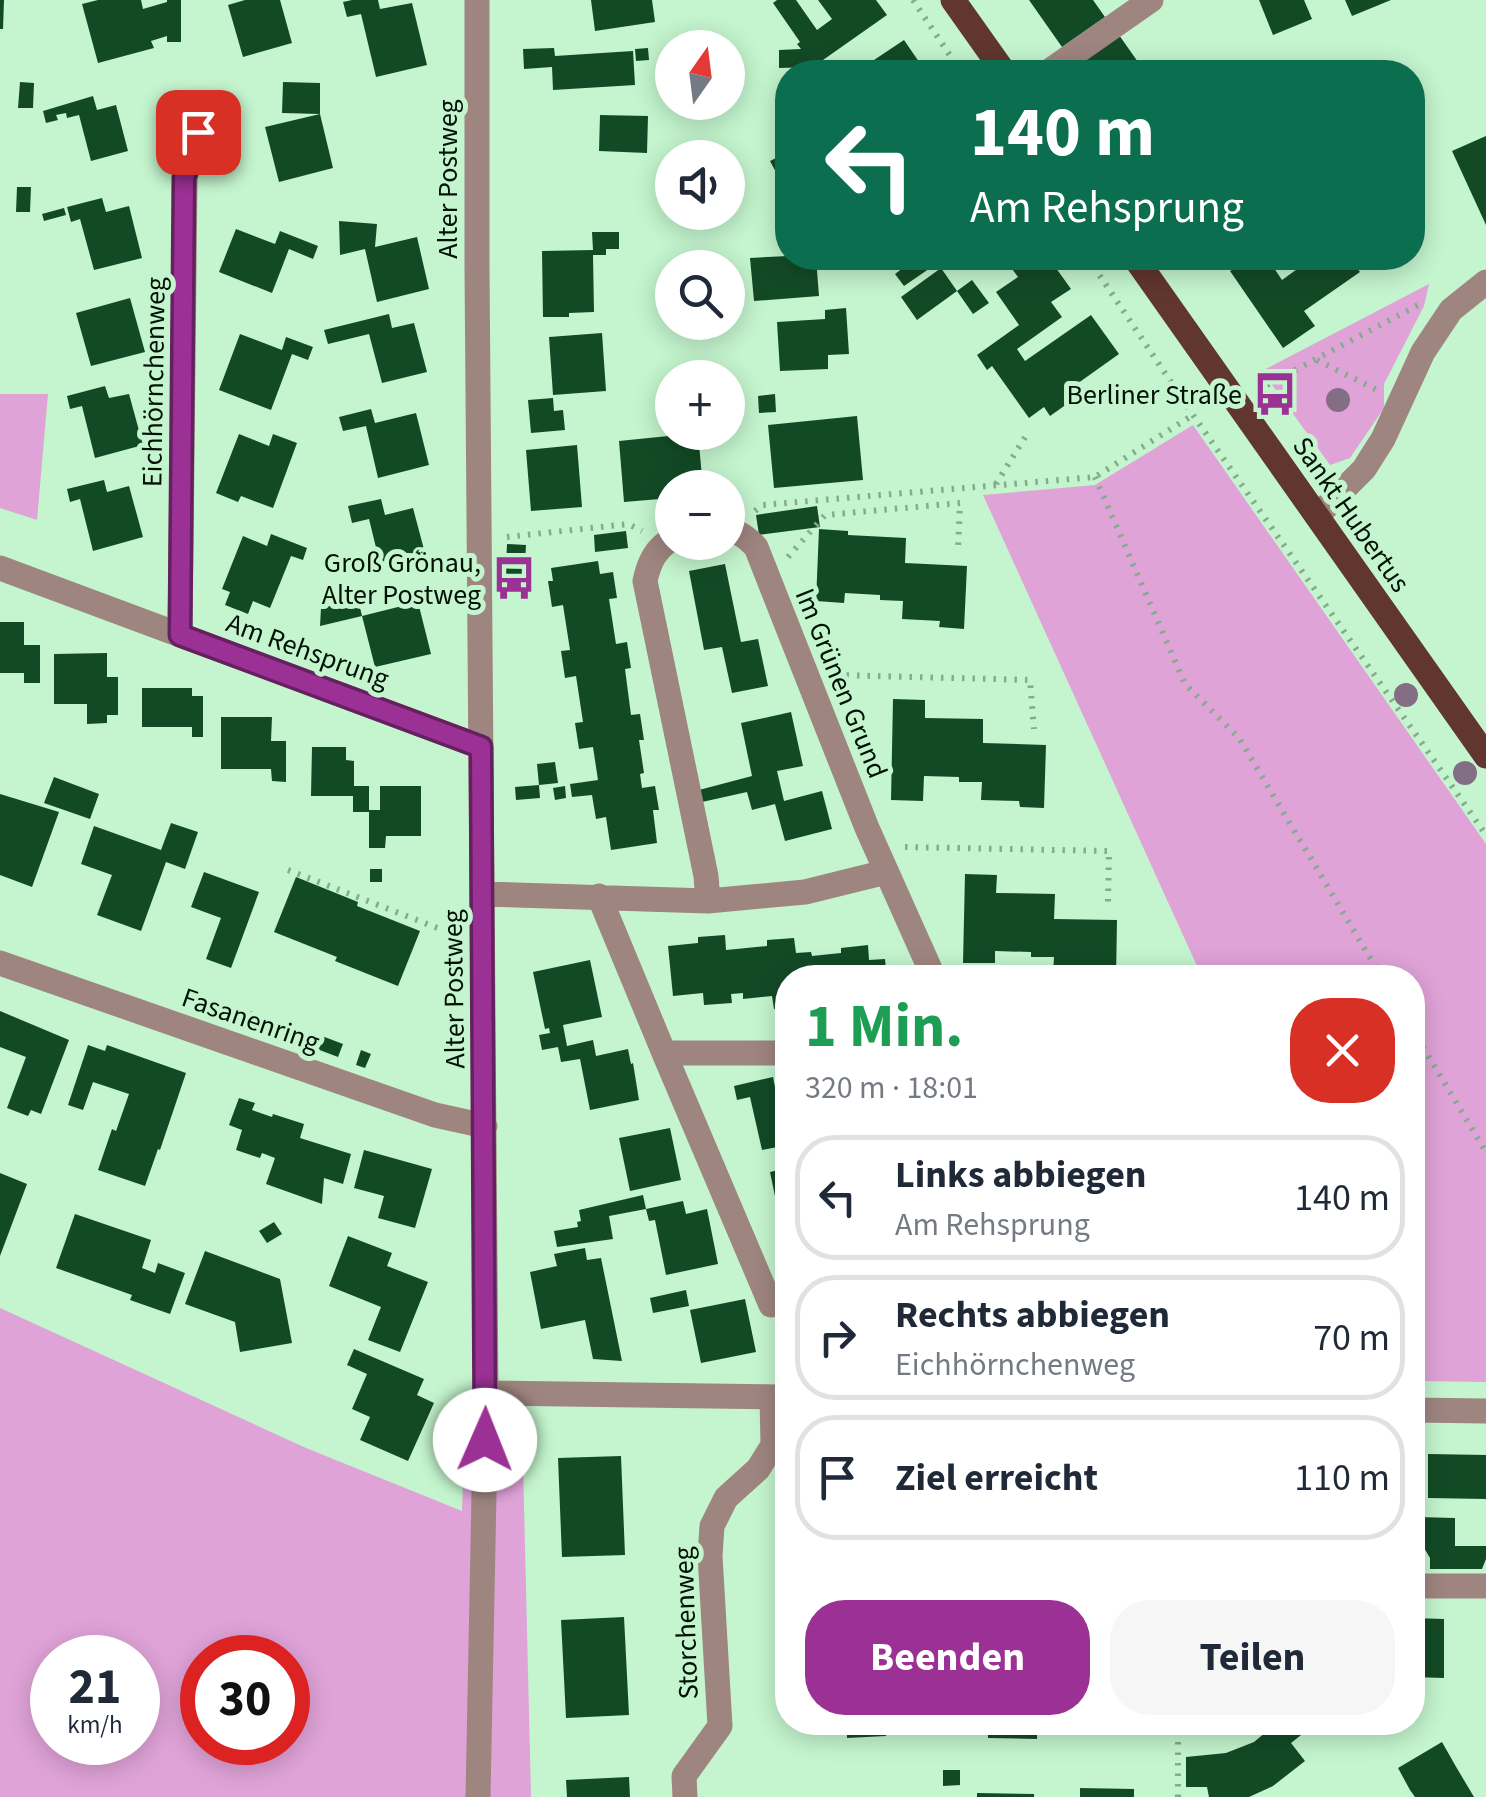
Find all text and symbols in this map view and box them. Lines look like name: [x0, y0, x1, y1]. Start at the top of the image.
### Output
north arrow: [655, 30, 745, 120]
map controls: [655, 30, 745, 560]
text: 140 m: [970, 83, 1155, 183]
pin: [156, 90, 241, 175]
street label: Alter Postweg: [428, 99, 468, 259]
icon: left: [805, 100, 935, 230]
icon: arrive: [171, 105, 226, 160]
button: sound: [655, 140, 745, 230]
text: Am Rehsprung: [970, 176, 1244, 240]
button: search: [655, 250, 745, 340]
street label: Eichhörnchenweg: [132, 277, 176, 487]
button: +: [655, 360, 745, 450]
bus stop icon: Berliner Straße: [1251, 370, 1299, 418]
place label: Berliner Straße: [1066, 375, 1242, 415]
street label: Sankt Hubertus: [1283, 429, 1420, 600]
button: −: [655, 470, 745, 560]
place label: Groß Grönau, Alter Postweg: [322, 543, 481, 615]
bus stop icon: Groß Grönau, Alter Postweg: [490, 554, 538, 602]
street label: Im Grünen Grund: [785, 582, 897, 784]
street label: Am Rehsprung: [221, 603, 395, 699]
street label: Alter Postweg: [433, 909, 475, 1069]
street label: Fasanenring: [176, 978, 325, 1062]
text: 1 Min.: [805, 985, 963, 1070]
button: close: [1290, 998, 1395, 1103]
text: 320 m · 18:01: [805, 1065, 978, 1111]
text: Links abbiegen: [895, 1148, 1147, 1202]
icon: left: [810, 1170, 865, 1225]
text: 140 m: [1294, 1171, 1390, 1225]
text: Am Rehsprung: [895, 1202, 1090, 1248]
text: Rechts abbiegen: [895, 1288, 1170, 1342]
icon: right: [810, 1310, 865, 1365]
text: 70 m: [1313, 1311, 1390, 1365]
text: Eichhörnchenweg: [895, 1342, 1135, 1388]
position arrow: [433, 1388, 537, 1492]
icon: arrive: [810, 1450, 865, 1505]
text: Ziel erreicht: [895, 1451, 1098, 1505]
text: 110 m: [1294, 1451, 1390, 1505]
street label: Storchenweg: [663, 1546, 709, 1700]
button: Beenden: [805, 1600, 1090, 1715]
button: Teilen: [1110, 1600, 1395, 1715]
speed limit sign: 30: [180, 1635, 310, 1765]
text: 21: [69, 1652, 121, 1723]
text: km/h: [67, 1707, 123, 1743]

